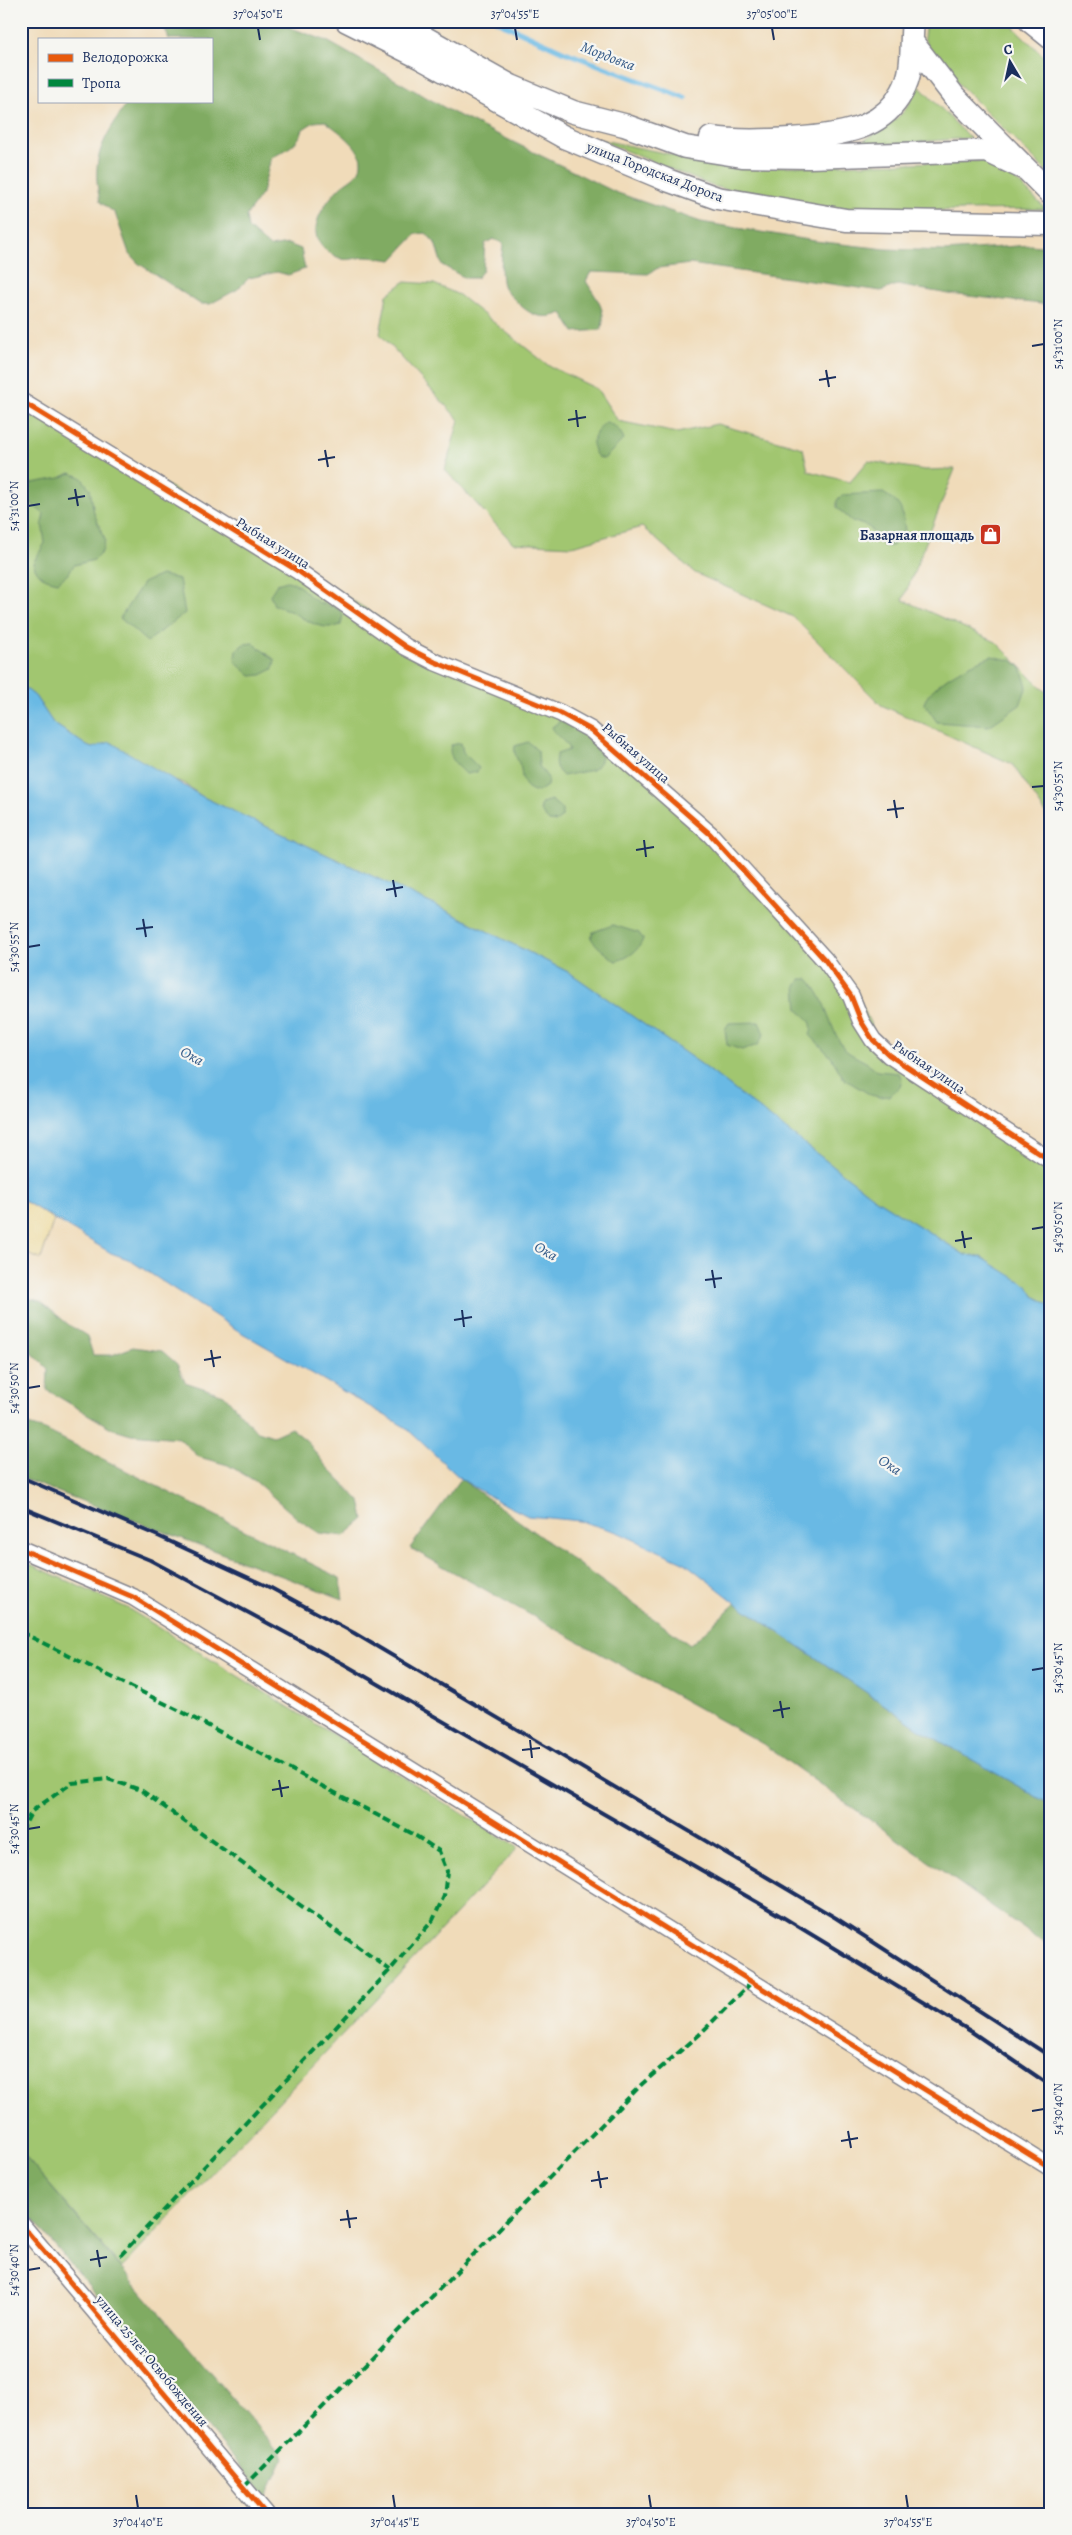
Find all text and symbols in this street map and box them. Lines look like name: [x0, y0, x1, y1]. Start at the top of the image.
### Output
text: 37°04'50"E: [233, 6, 283, 22]
text: 37°04'55"E: [491, 6, 539, 22]
text: 37°05'00"E: [747, 6, 797, 22]
water label: Мордовка: [578, 36, 638, 76]
legend: [38, 38, 212, 102]
north arrow: [984, 38, 1034, 88]
text: С: [1002, 40, 1014, 60]
text: Велодорожка: [82, 47, 169, 67]
text: Тропа: [82, 73, 121, 93]
street label: улица Городская Дорога: [583, 137, 726, 207]
text: 54°31'00"N: [1050, 318, 1066, 369]
text: 54°31'00"N: [6, 480, 22, 531]
street label: Рыбная улица: [232, 513, 314, 574]
shop icon: Базарная площадь: [978, 523, 1002, 547]
place label: Базарная площадь: [860, 526, 975, 545]
street label: Рыбная улица: [598, 718, 674, 788]
text: 54°30'55"N: [1050, 761, 1066, 811]
text: 54°30'55"N: [6, 922, 22, 972]
street label: Рыбная улица: [889, 1036, 970, 1099]
water label: Ока: [177, 1042, 207, 1070]
text: 54°30'50"N: [1050, 1201, 1066, 1253]
water label: Ока: [531, 1236, 561, 1266]
text: 54°30'50"N: [6, 1362, 22, 1414]
water label: Ока: [875, 1450, 905, 1480]
text: 54°30'45"N: [1050, 1642, 1066, 1693]
text: 54°30'45"N: [6, 1803, 22, 1854]
text: 54°30'40"N: [1050, 2083, 1066, 2135]
text: 54°30'40"N: [6, 2244, 22, 2296]
street label: улица 25 лет Освобождения: [90, 2290, 213, 2431]
text: 37°04'40"E: [113, 2514, 163, 2530]
text: 37°04'45"E: [371, 2514, 419, 2530]
text: 37°04'50"E: [626, 2514, 676, 2530]
text: 37°04'55"E: [884, 2514, 932, 2530]

